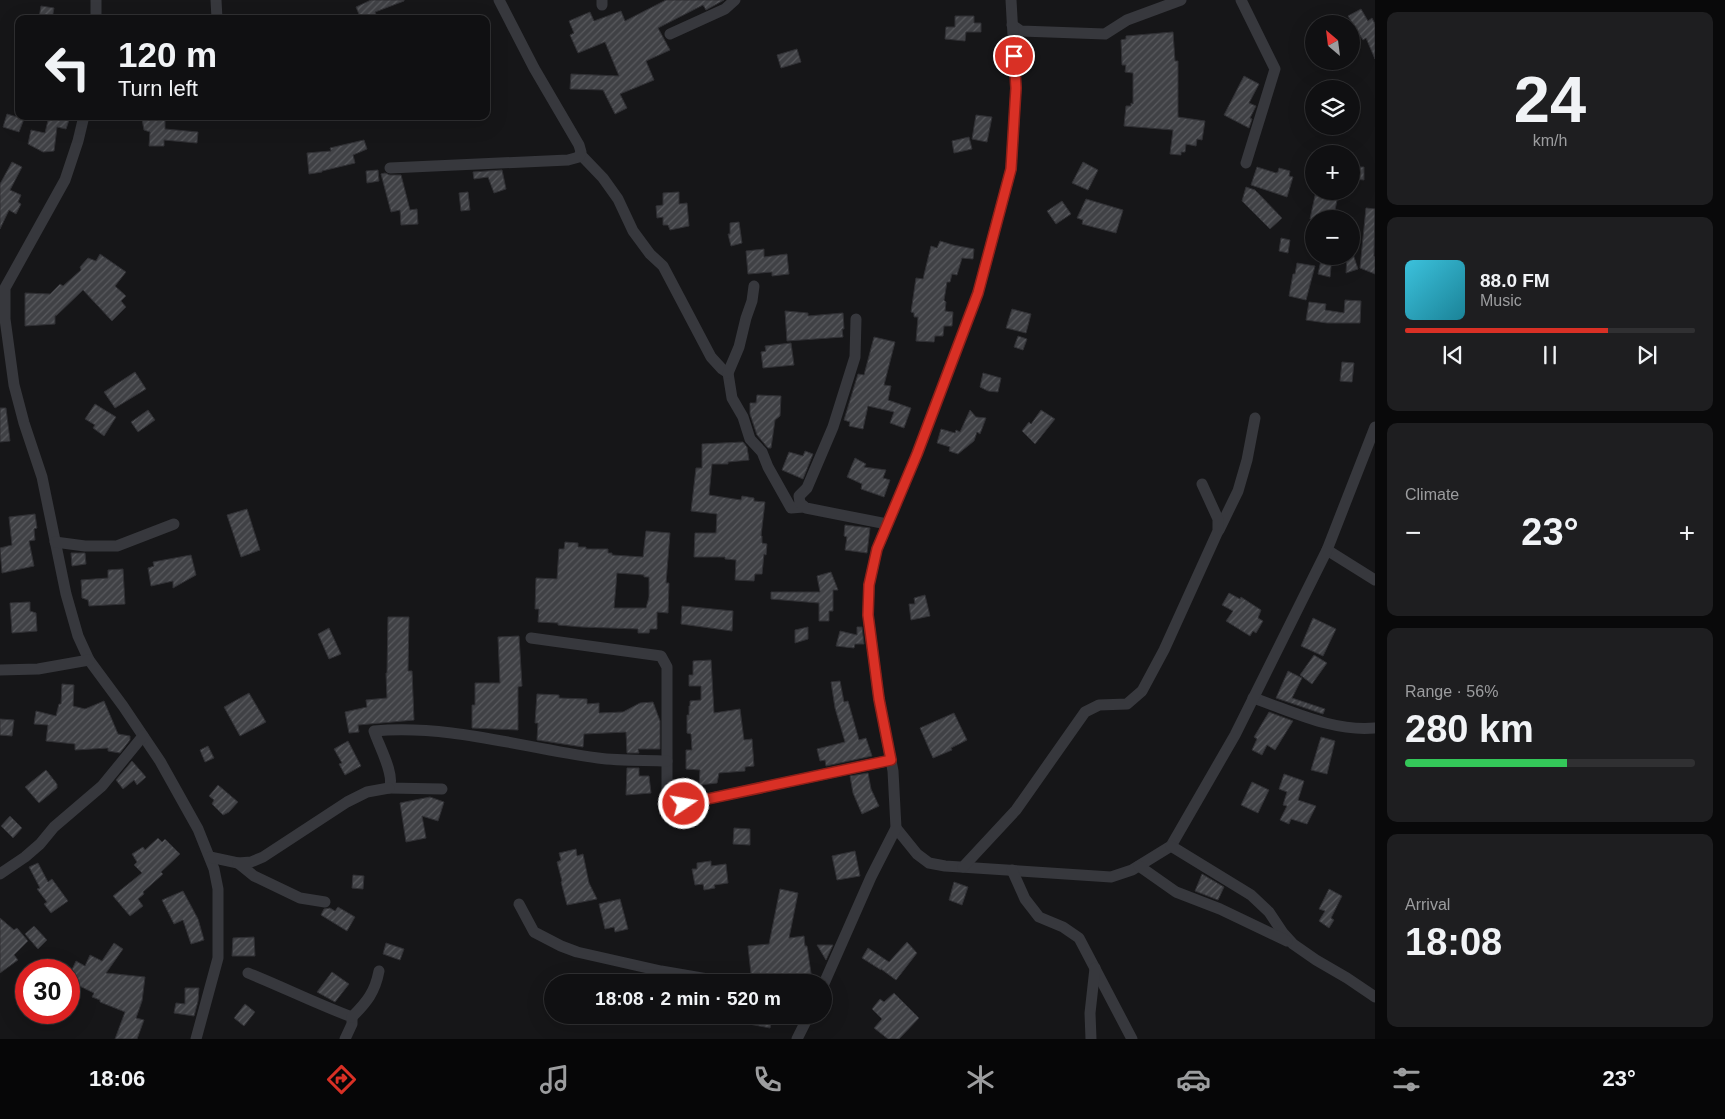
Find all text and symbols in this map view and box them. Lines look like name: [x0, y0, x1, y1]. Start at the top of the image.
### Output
north arrow: [1305, 15, 1360, 70]
map controls: [1305, 15, 1360, 265]
icon: left: [35, 35, 100, 100]
text: 120 m: [118, 35, 217, 74]
pin: [993, 35, 1035, 77]
icon: arrive: [1000, 42, 1028, 70]
text: 24: [1514, 63, 1586, 136]
text: Turn left: [118, 76, 198, 101]
button: layers: [1305, 80, 1360, 135]
text: km/h: [1533, 132, 1567, 149]
button: +: [1305, 145, 1360, 200]
button: −: [1305, 210, 1360, 265]
text: 88.0 FM: [1480, 270, 1550, 291]
text: Music: [1480, 292, 1522, 309]
icon: previous: [1439, 341, 1467, 369]
icon: pause: [1536, 341, 1564, 369]
icon: next: [1633, 341, 1661, 369]
text: Climate: [1405, 486, 1459, 503]
text: 23°: [1521, 511, 1579, 553]
text: −: [1405, 517, 1421, 548]
text: +: [1679, 517, 1695, 548]
text: Range · 56%: [1405, 683, 1498, 700]
text: 280 km: [1405, 708, 1534, 750]
position arrow: [657, 777, 709, 829]
text: Arrival: [1405, 896, 1450, 913]
text: 18:08: [1405, 921, 1502, 963]
speed limit sign: 30: [15, 959, 80, 1024]
text: 18:08 · 2 min · 520 m: [595, 988, 781, 1009]
icon: directions: [324, 1062, 359, 1097]
icon: music: [537, 1062, 572, 1097]
icon: phone: [750, 1062, 785, 1097]
icon: climate: [963, 1062, 998, 1097]
icon: car: [1176, 1062, 1211, 1097]
icon: filters: [1389, 1062, 1424, 1097]
text: 18:06: [89, 1066, 145, 1091]
text: 23°: [1603, 1066, 1636, 1091]

